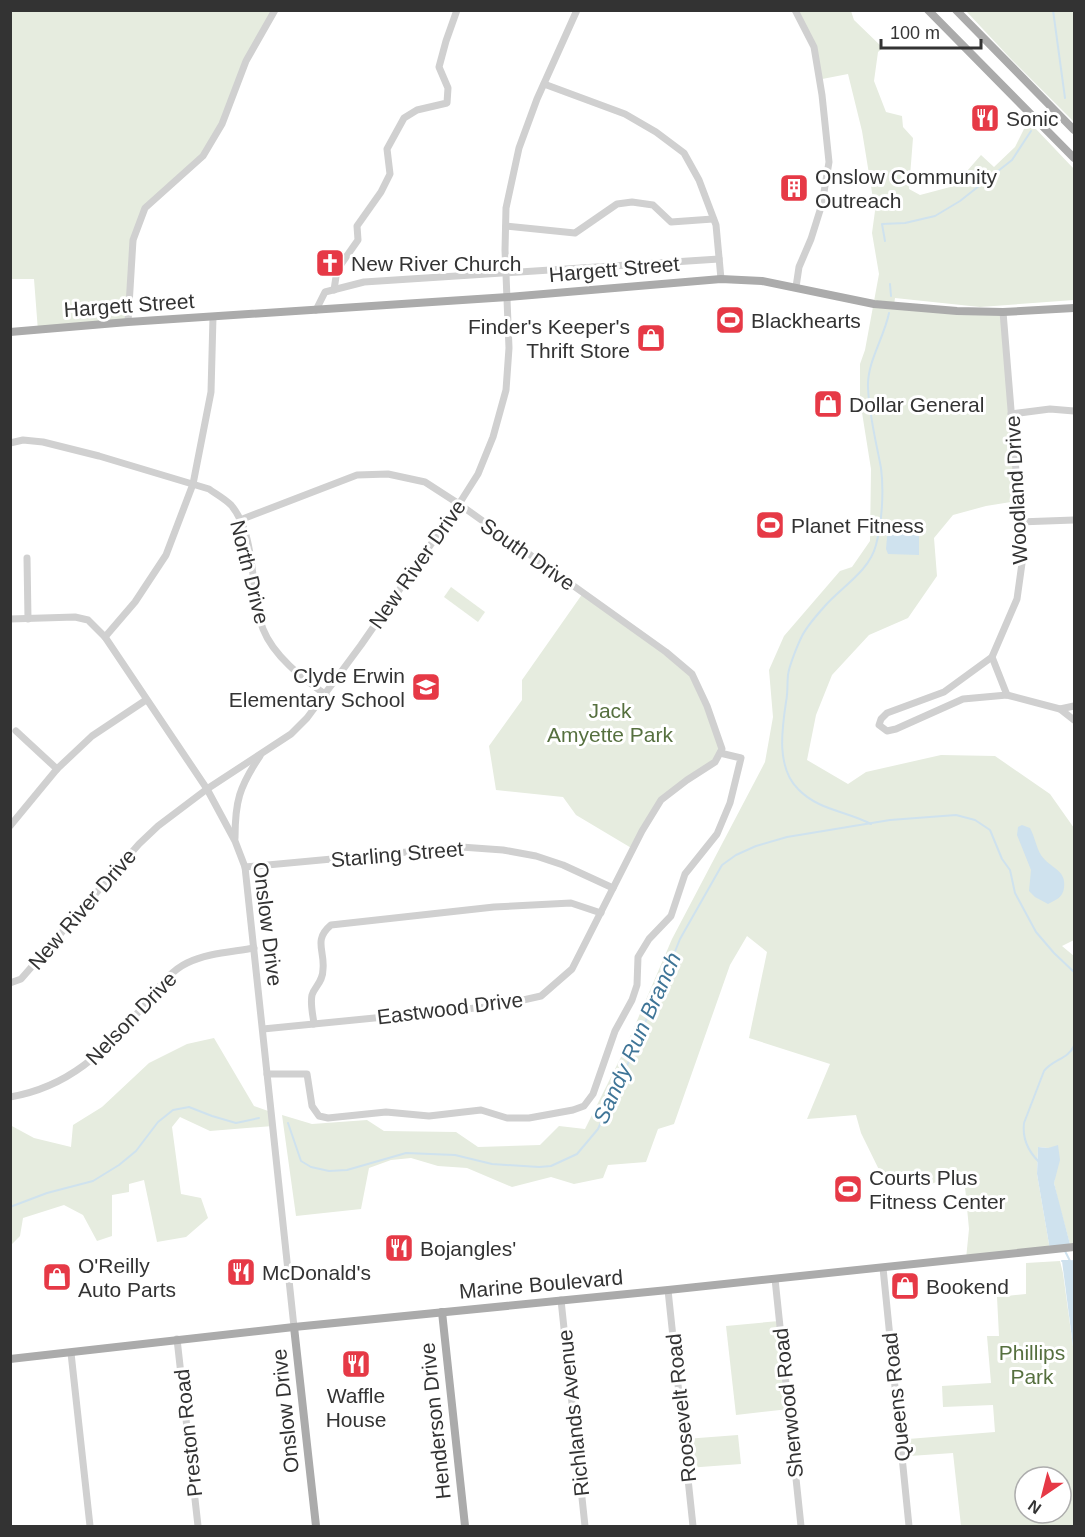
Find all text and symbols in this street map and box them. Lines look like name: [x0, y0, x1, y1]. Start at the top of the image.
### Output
scale bar: [881, 12, 982, 50]
text: 100 m: [890, 23, 940, 43]
restaurant icon: Sonic: [969, 102, 1001, 134]
place label: Sonic: [1006, 107, 1059, 130]
place label: Onslow Community Outreach: [815, 165, 998, 212]
building icon: Onslow Community Outreach: [778, 172, 810, 204]
church icon: New River Church: [314, 247, 346, 279]
place label: New River Church: [351, 252, 521, 275]
street label: Hargett Street: [548, 252, 680, 286]
street label: Hargett Street: [63, 289, 195, 321]
sports icon: Blackhearts: [714, 304, 746, 336]
place label: Blackhearts: [751, 309, 861, 332]
place label: Finder's Keeper's Thrift Store: [468, 315, 630, 362]
shop icon: Finder's Keeper's Thrift Store: [635, 322, 667, 354]
shop icon: Dollar General: [812, 388, 844, 420]
place label: Dollar General: [849, 393, 984, 416]
street label: Woodland Drive: [1001, 415, 1031, 565]
street label: New River Drive: [364, 495, 470, 633]
sports icon: Planet Fitness: [754, 509, 786, 541]
street label: South Drive: [476, 513, 580, 595]
place label: Planet Fitness: [791, 514, 924, 537]
street label: North Drive: [226, 518, 274, 626]
place label: Clyde Erwin Elementary School: [229, 664, 405, 711]
school or university icon: Clyde Erwin Elementary School: [410, 671, 442, 703]
park label: Jack Amyette Park: [547, 699, 674, 746]
street label: Starling Street: [330, 837, 464, 871]
street label: New River Drive: [24, 844, 140, 974]
street label: Onslow Drive: [249, 861, 287, 987]
water label: Sandy Run Branch: [588, 949, 686, 1127]
street label: Nelson Drive: [81, 967, 181, 1069]
street label: Eastwood Drive: [376, 988, 524, 1028]
place label: Courts Plus Fitness Center: [869, 1166, 1006, 1213]
sports icon: Courts Plus Fitness Center: [832, 1173, 864, 1205]
restaurant icon: Bojangles': [383, 1232, 415, 1264]
place label: Bojangles': [420, 1237, 516, 1260]
place label: O'Reilly Auto Parts: [78, 1254, 176, 1301]
restaurant icon: McDonald's: [225, 1256, 257, 1288]
shop icon: O'Reilly Auto Parts: [41, 1261, 73, 1293]
place label: McDonald's: [262, 1261, 371, 1284]
street label: Marine Boulevard: [458, 1265, 624, 1303]
shop icon: Bookend: [889, 1270, 921, 1302]
place label: Bookend: [926, 1275, 1009, 1298]
street label: Sherwood Road: [769, 1327, 807, 1479]
street label: Richlands Avenue: [553, 1328, 593, 1498]
street label: Queens Road: [878, 1331, 914, 1463]
street label: Roosevelt Road: [662, 1332, 700, 1484]
street label: Henderson Drive: [415, 1341, 455, 1501]
park label: Phillips Park: [999, 1341, 1065, 1388]
street label: Onslow Drive: [267, 1348, 303, 1474]
restaurant icon: Waffle House: [340, 1348, 372, 1380]
street label: Preston Road: [170, 1368, 206, 1498]
place label: Waffle House: [326, 1384, 386, 1431]
north arrow: [1013, 1465, 1073, 1525]
text: N: [1025, 1497, 1044, 1517]

